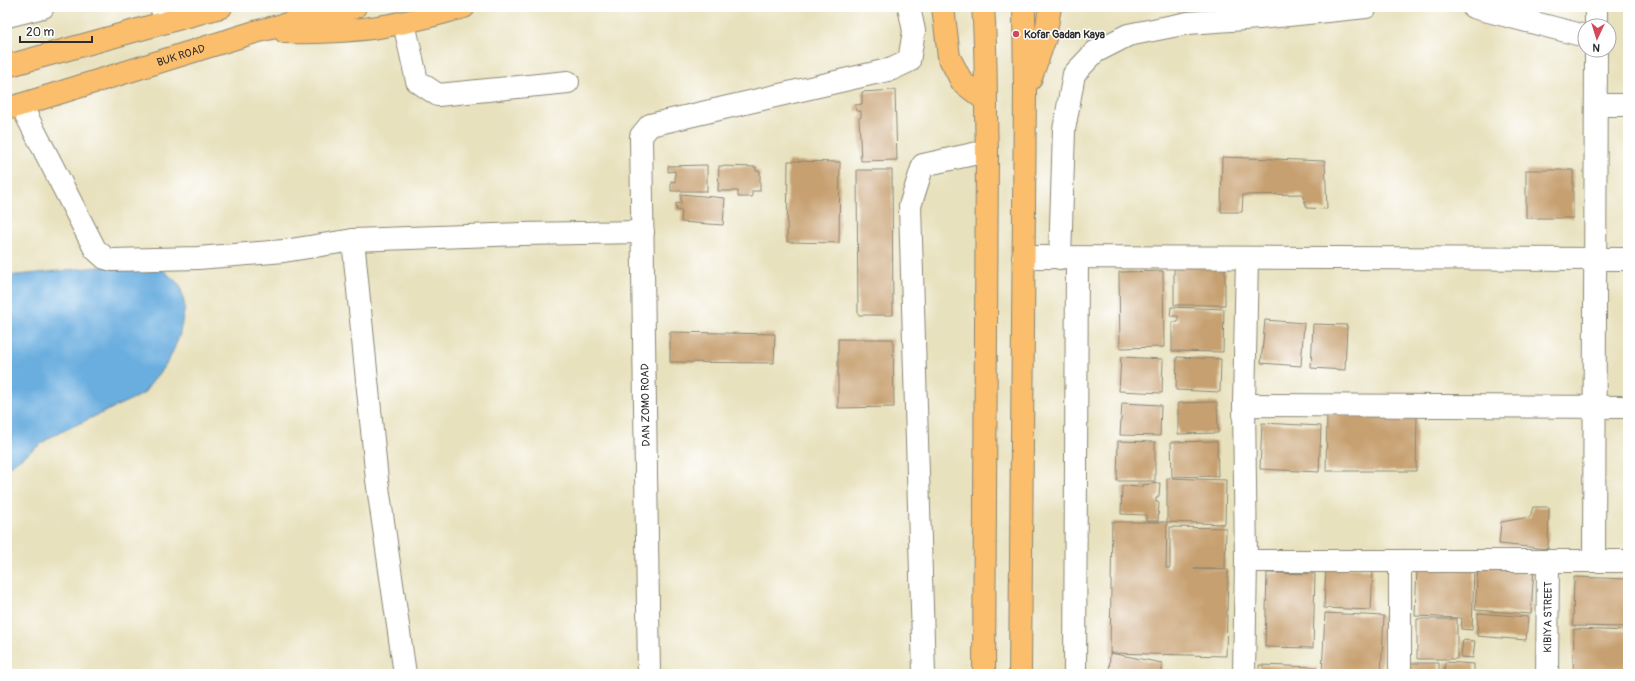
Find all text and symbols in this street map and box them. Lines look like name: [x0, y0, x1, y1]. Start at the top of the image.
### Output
scale bar: [20, 18, 92, 44]
north arrow: [1577, 18, 1617, 58]
text: 20 m: [26, 25, 55, 40]
place label: Kofar Gadan Kaya: [1024, 28, 1105, 41]
marker: Kofar Gadan Kaya: [1011, 29, 1021, 39]
text: N: [1592, 41, 1601, 54]
street label: BUK ROAD: [155, 42, 207, 69]
street label: DAN ZOMO ROAD: [638, 363, 653, 447]
street label: KIBIYA STREET: [1541, 581, 1555, 653]

